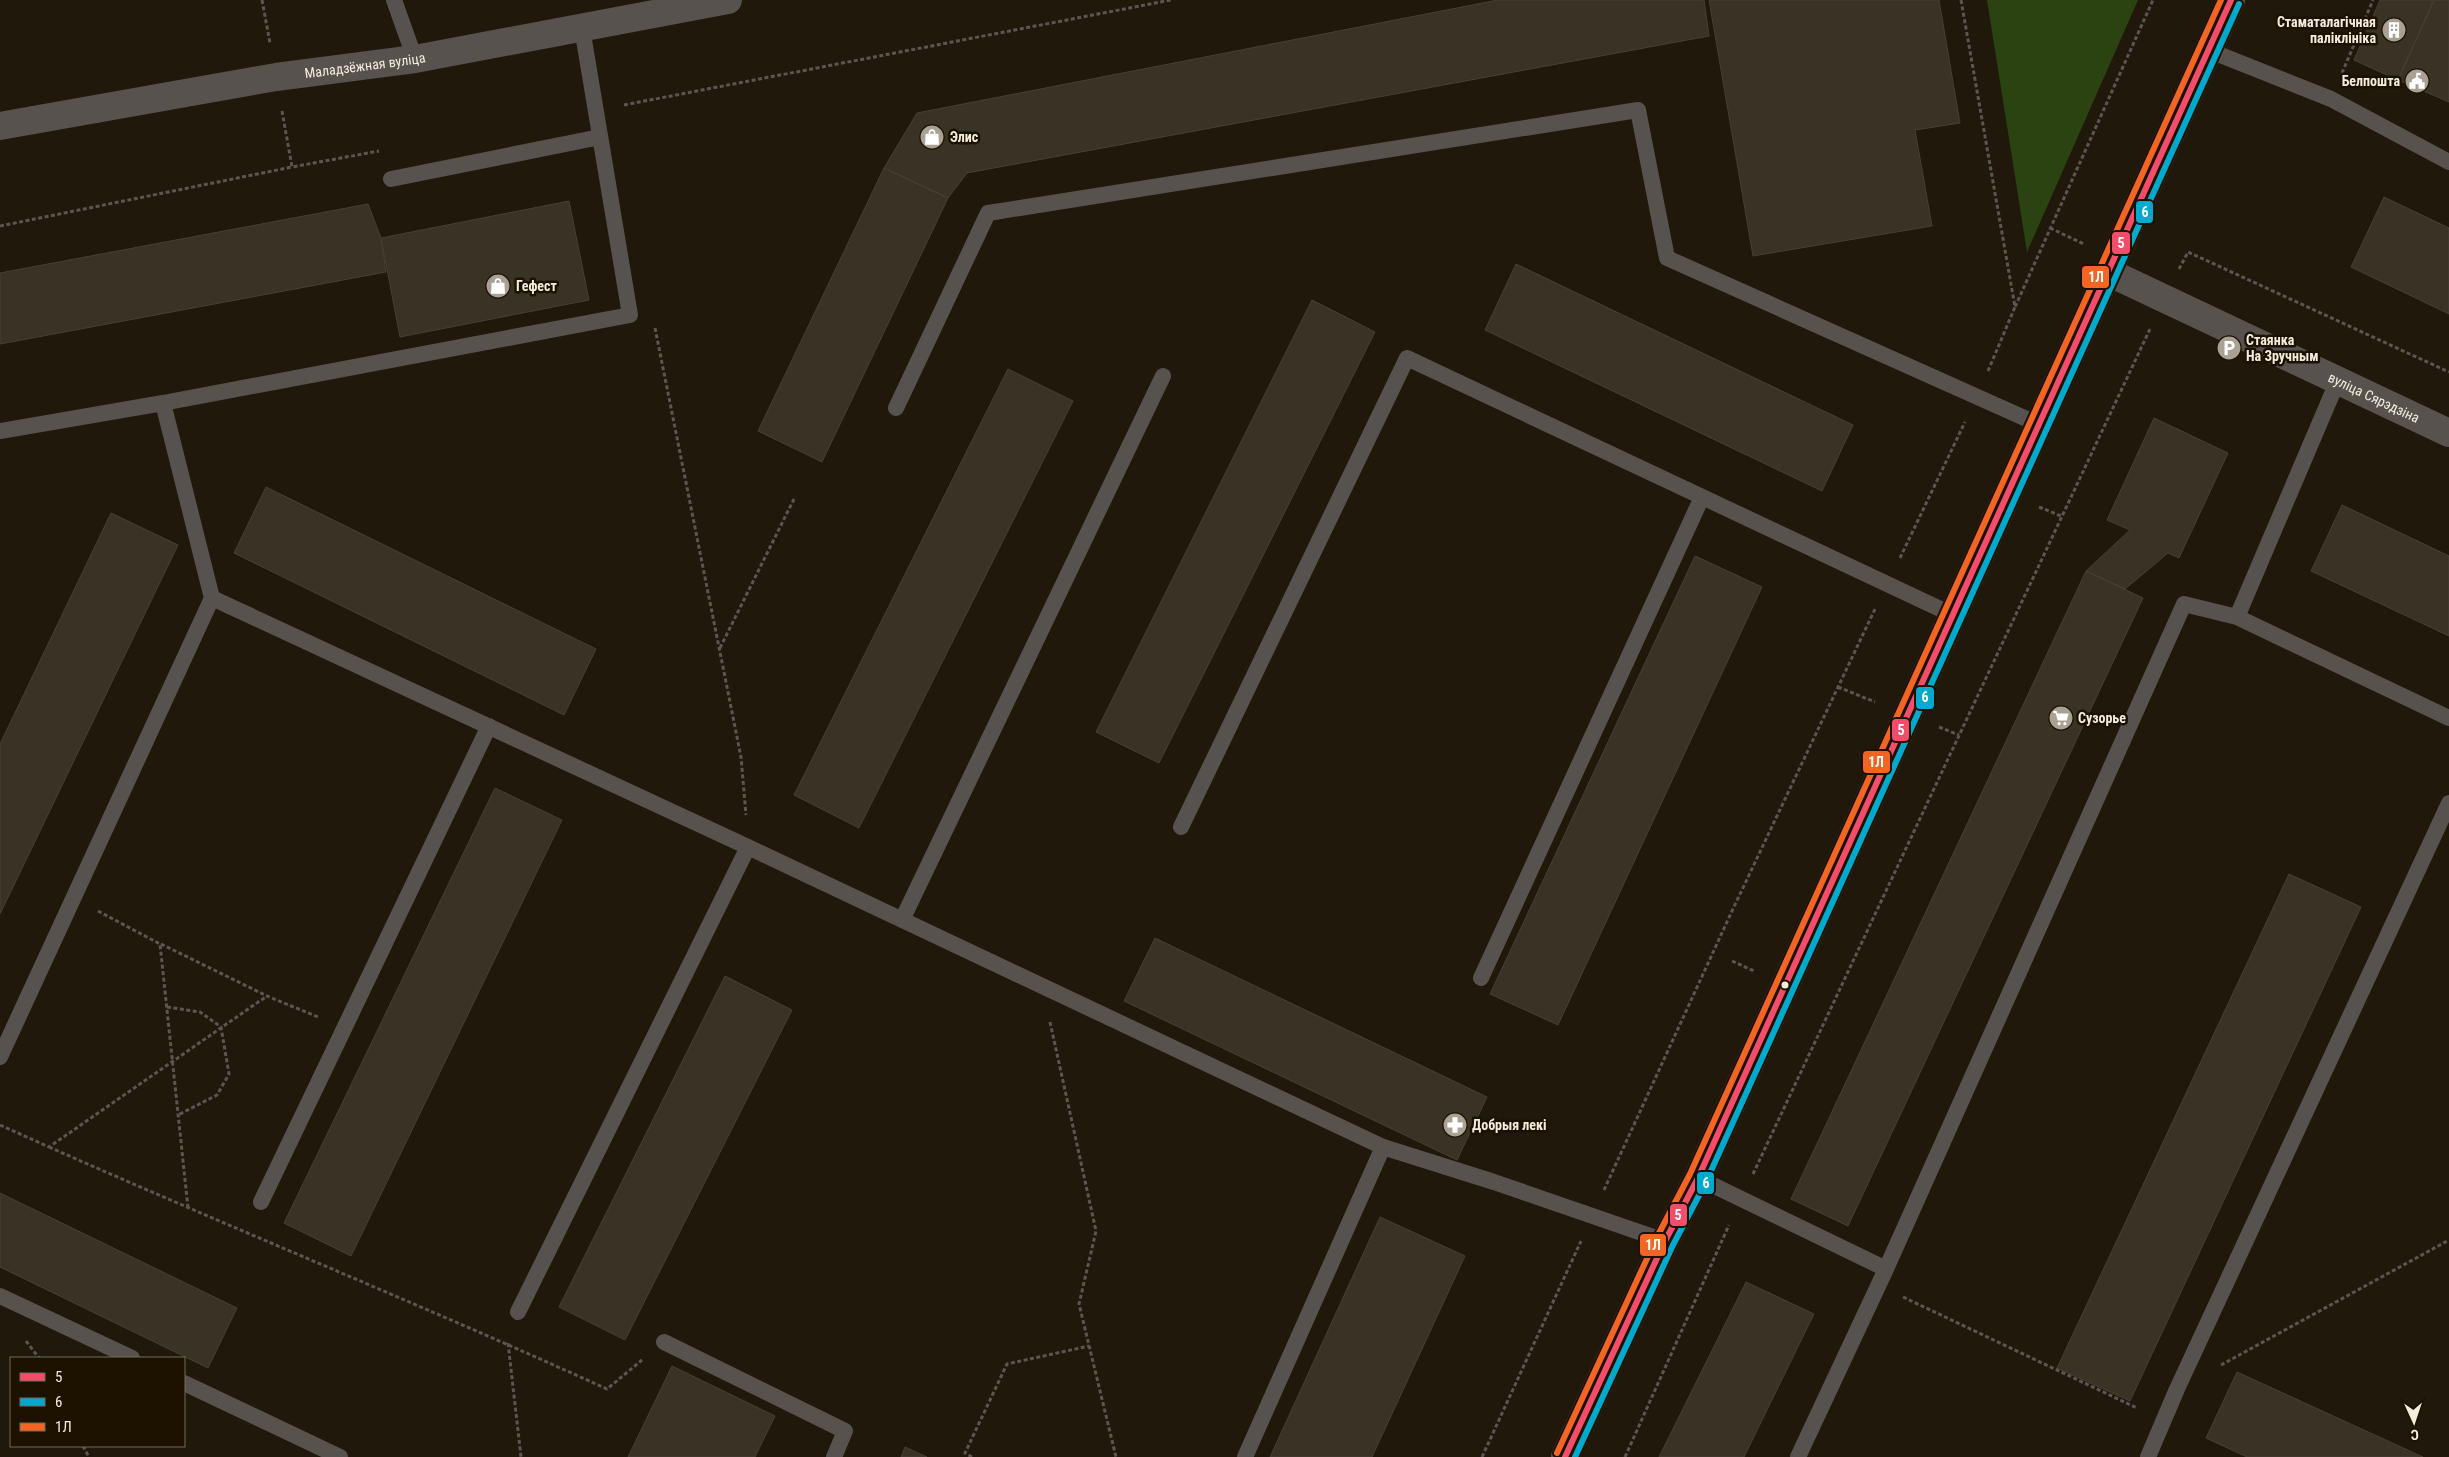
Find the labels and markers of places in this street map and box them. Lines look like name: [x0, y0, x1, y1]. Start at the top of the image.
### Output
place label: Стаматалагічная паліклініка: [2277, 14, 2376, 46]
building icon: Стаматалагічная паліклініка: [2381, 17, 2407, 43]
public building icon: Белпошта: [2404, 68, 2430, 94]
place label: Белпошта: [2342, 73, 2400, 89]
shop icon: Элис: [919, 124, 945, 150]
place label: Элис: [950, 129, 979, 145]
shop icon: Гефест: [485, 273, 511, 299]
place label: Гефест: [516, 278, 557, 294]
place label: Стаянка На Зручным: [2246, 332, 2318, 364]
parking icon: Стаянка На Зручным: [2216, 335, 2242, 361]
supermarket icon: Сузорье: [2048, 705, 2074, 731]
place label: Сузорье: [2078, 710, 2126, 726]
unlabelled marker: [1780, 980, 1790, 990]
pharmacy icon: Добрыя лекі: [1442, 1112, 1468, 1138]
place label: Добрыя лекі: [1472, 1117, 1547, 1133]

